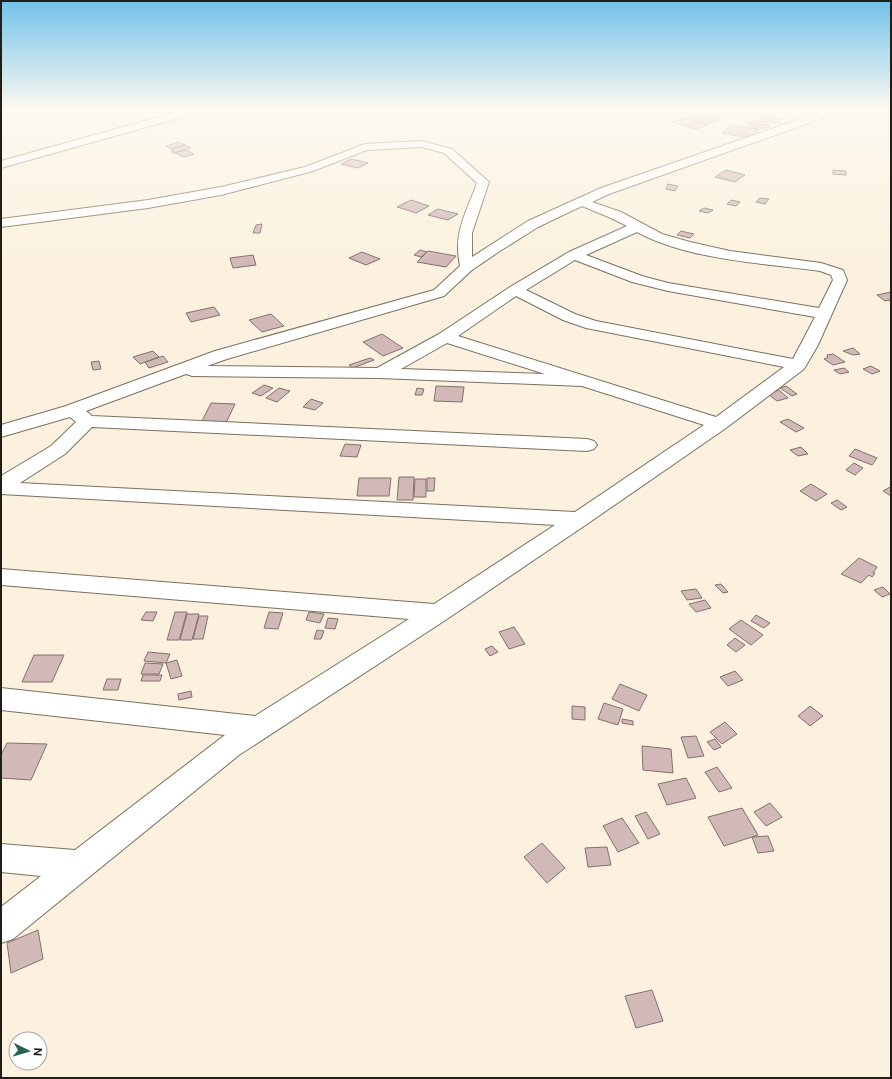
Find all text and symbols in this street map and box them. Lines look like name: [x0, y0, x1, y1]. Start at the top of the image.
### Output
north arrow: [8, 1031, 48, 1071]
text: N: [32, 1047, 44, 1057]

